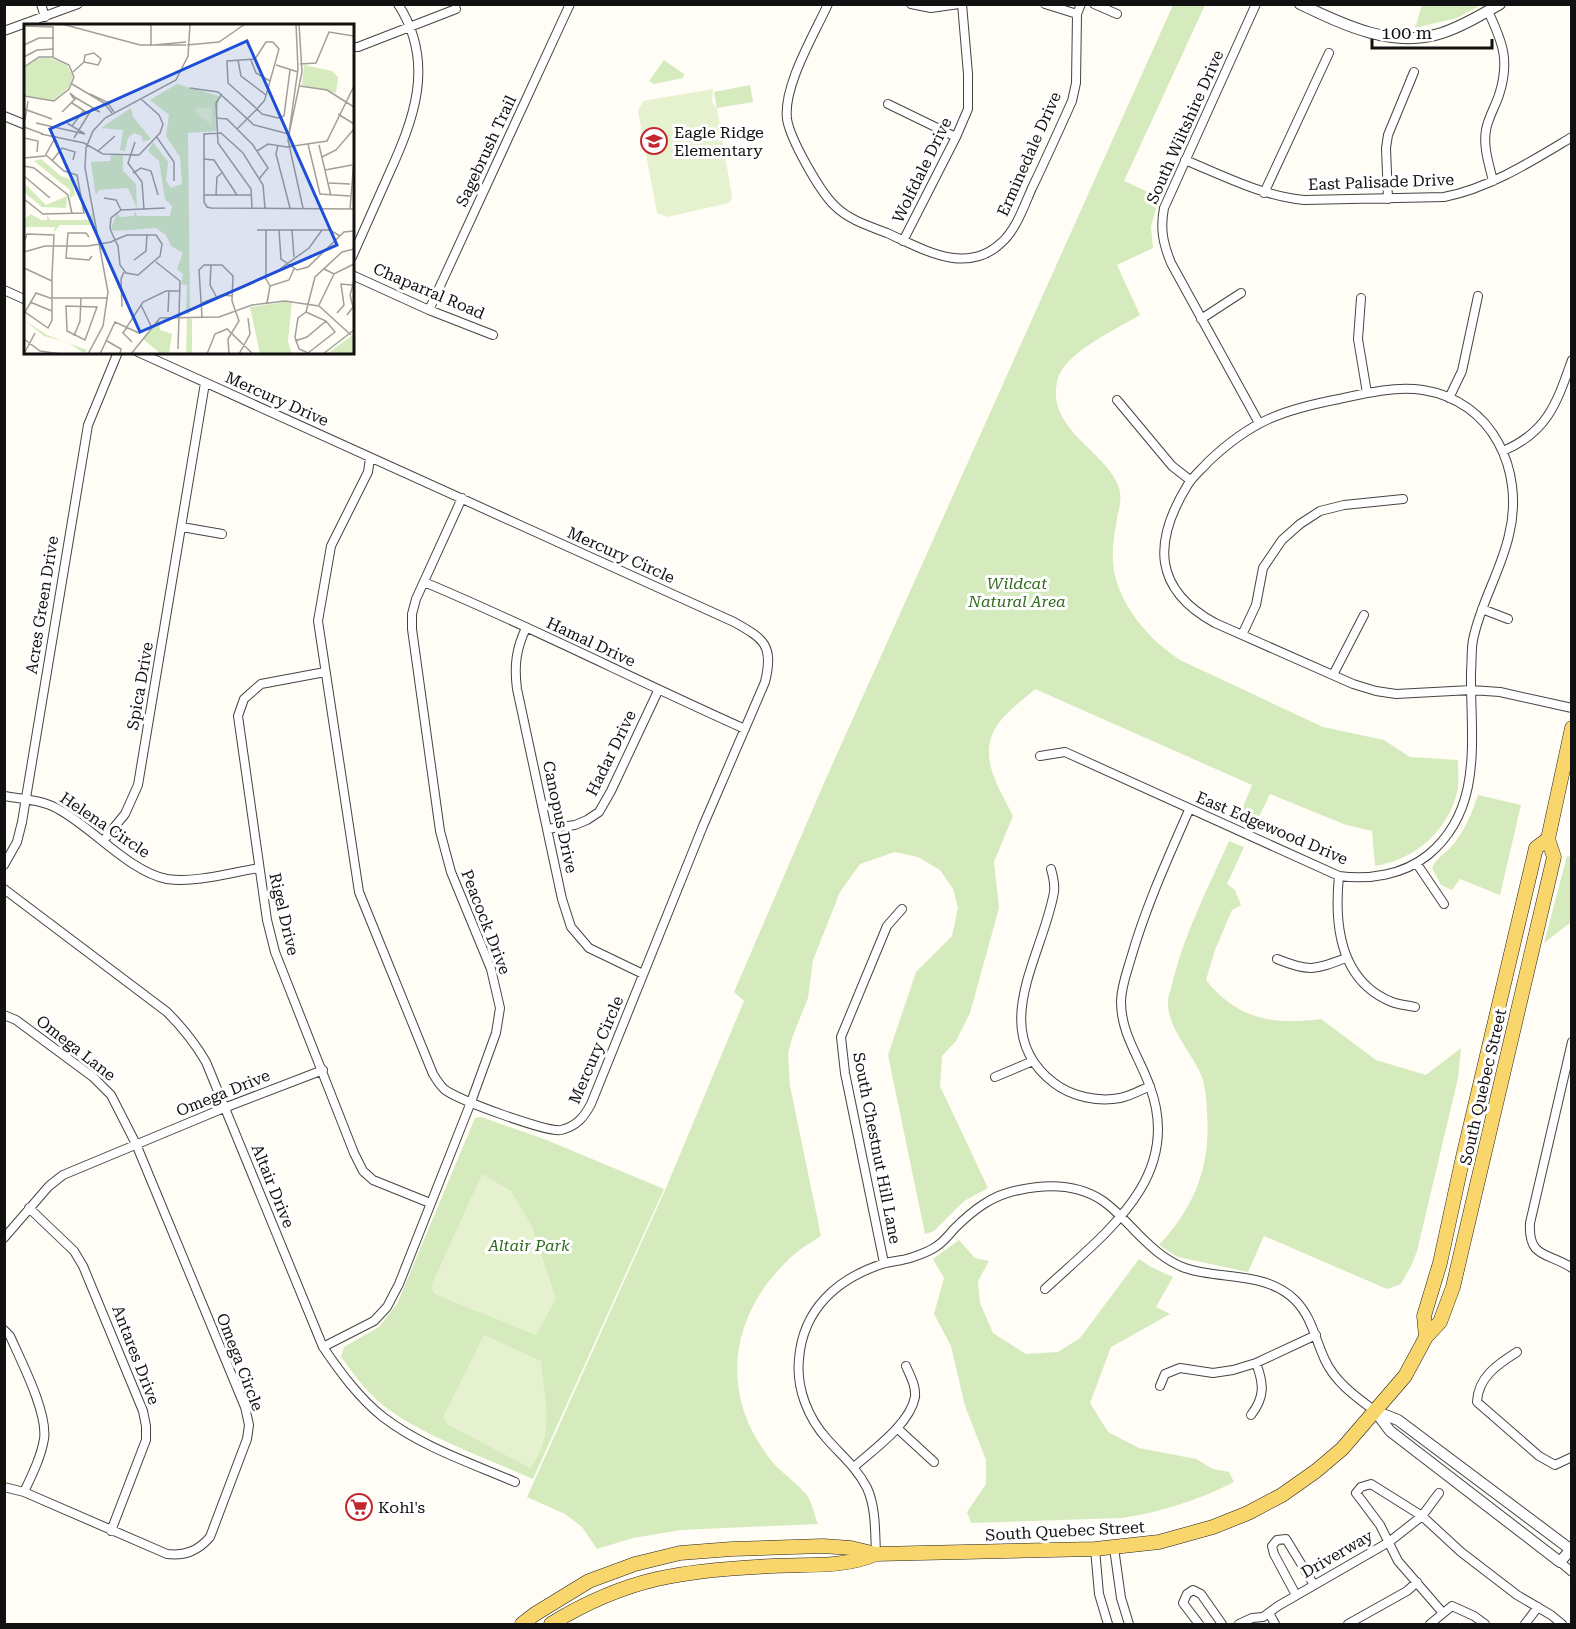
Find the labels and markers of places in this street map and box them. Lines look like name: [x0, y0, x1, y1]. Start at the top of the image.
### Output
place label: Eagle Ridge Elementary: [674, 123, 764, 160]
school or university icon: Eagle Ridge Elementary: [639, 126, 669, 156]
supermarket icon: Kohl's: [344, 1492, 374, 1522]
place label: Kohl's: [378, 1498, 426, 1517]

